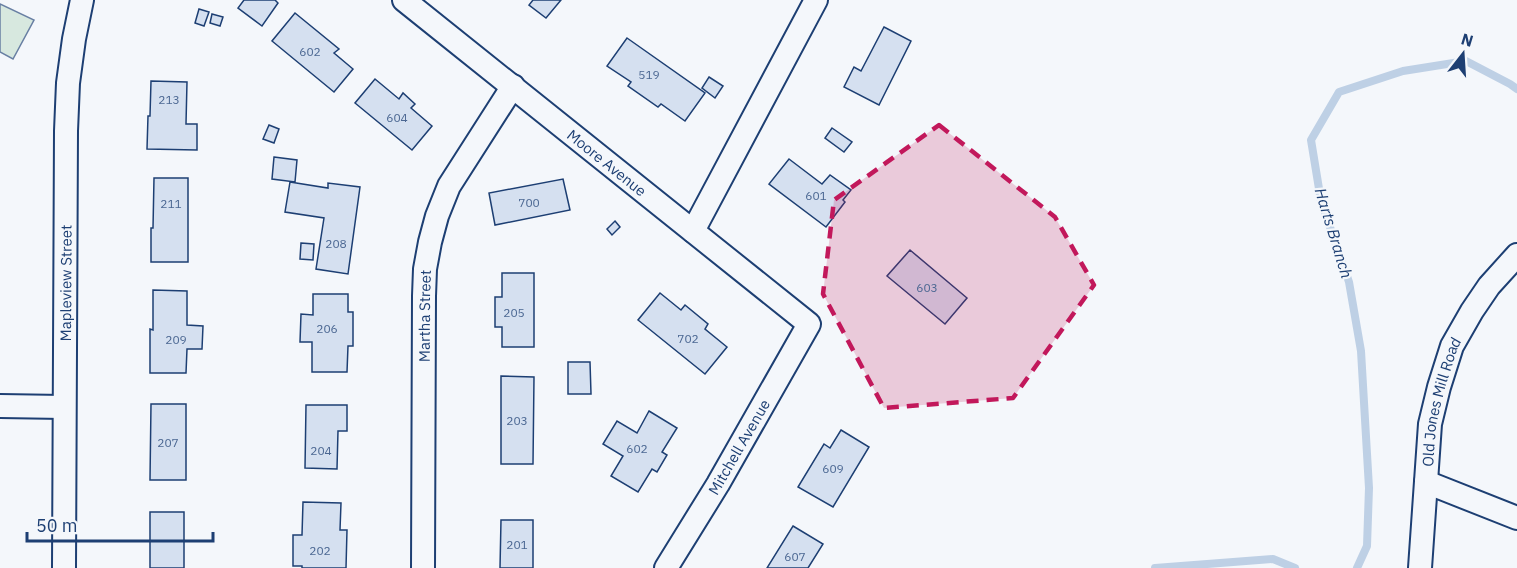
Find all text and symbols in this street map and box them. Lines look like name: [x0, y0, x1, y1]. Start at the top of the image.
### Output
north arrow: [1433, 24, 1493, 84]
text: N: [1459, 28, 1476, 51]
house number: 602: [299, 44, 321, 59]
house number: 519: [638, 67, 660, 82]
house number: 213: [158, 92, 180, 107]
house number: 604: [386, 110, 408, 125]
street label: Moore Avenue: [563, 125, 651, 200]
water label: Harts Branch: [1311, 185, 1357, 281]
house number: 601: [805, 188, 827, 203]
house number: 700: [518, 195, 540, 210]
house number: 211: [160, 196, 182, 211]
street label: Mapleview Street: [56, 225, 75, 341]
house number: 208: [325, 236, 347, 251]
street label: Martha Street: [414, 270, 434, 362]
house number: 603: [916, 280, 938, 295]
house number: 205: [503, 305, 525, 320]
house number: 206: [316, 321, 338, 336]
house number: 702: [677, 331, 699, 346]
house number: 209: [165, 332, 187, 347]
street label: Old Jones Mill Road: [1418, 334, 1465, 467]
street label: Mitchell Avenue: [704, 396, 774, 498]
house number: 203: [506, 413, 528, 428]
house number: 207: [157, 435, 179, 450]
house number: 602: [626, 441, 648, 456]
house number: 204: [310, 443, 332, 458]
house number: 609: [822, 461, 844, 476]
scale bar: [27, 505, 213, 543]
text: 50 m: [36, 514, 78, 537]
house number: 201: [506, 537, 528, 552]
house number: 202: [309, 543, 331, 558]
house number: 607: [784, 549, 806, 564]

